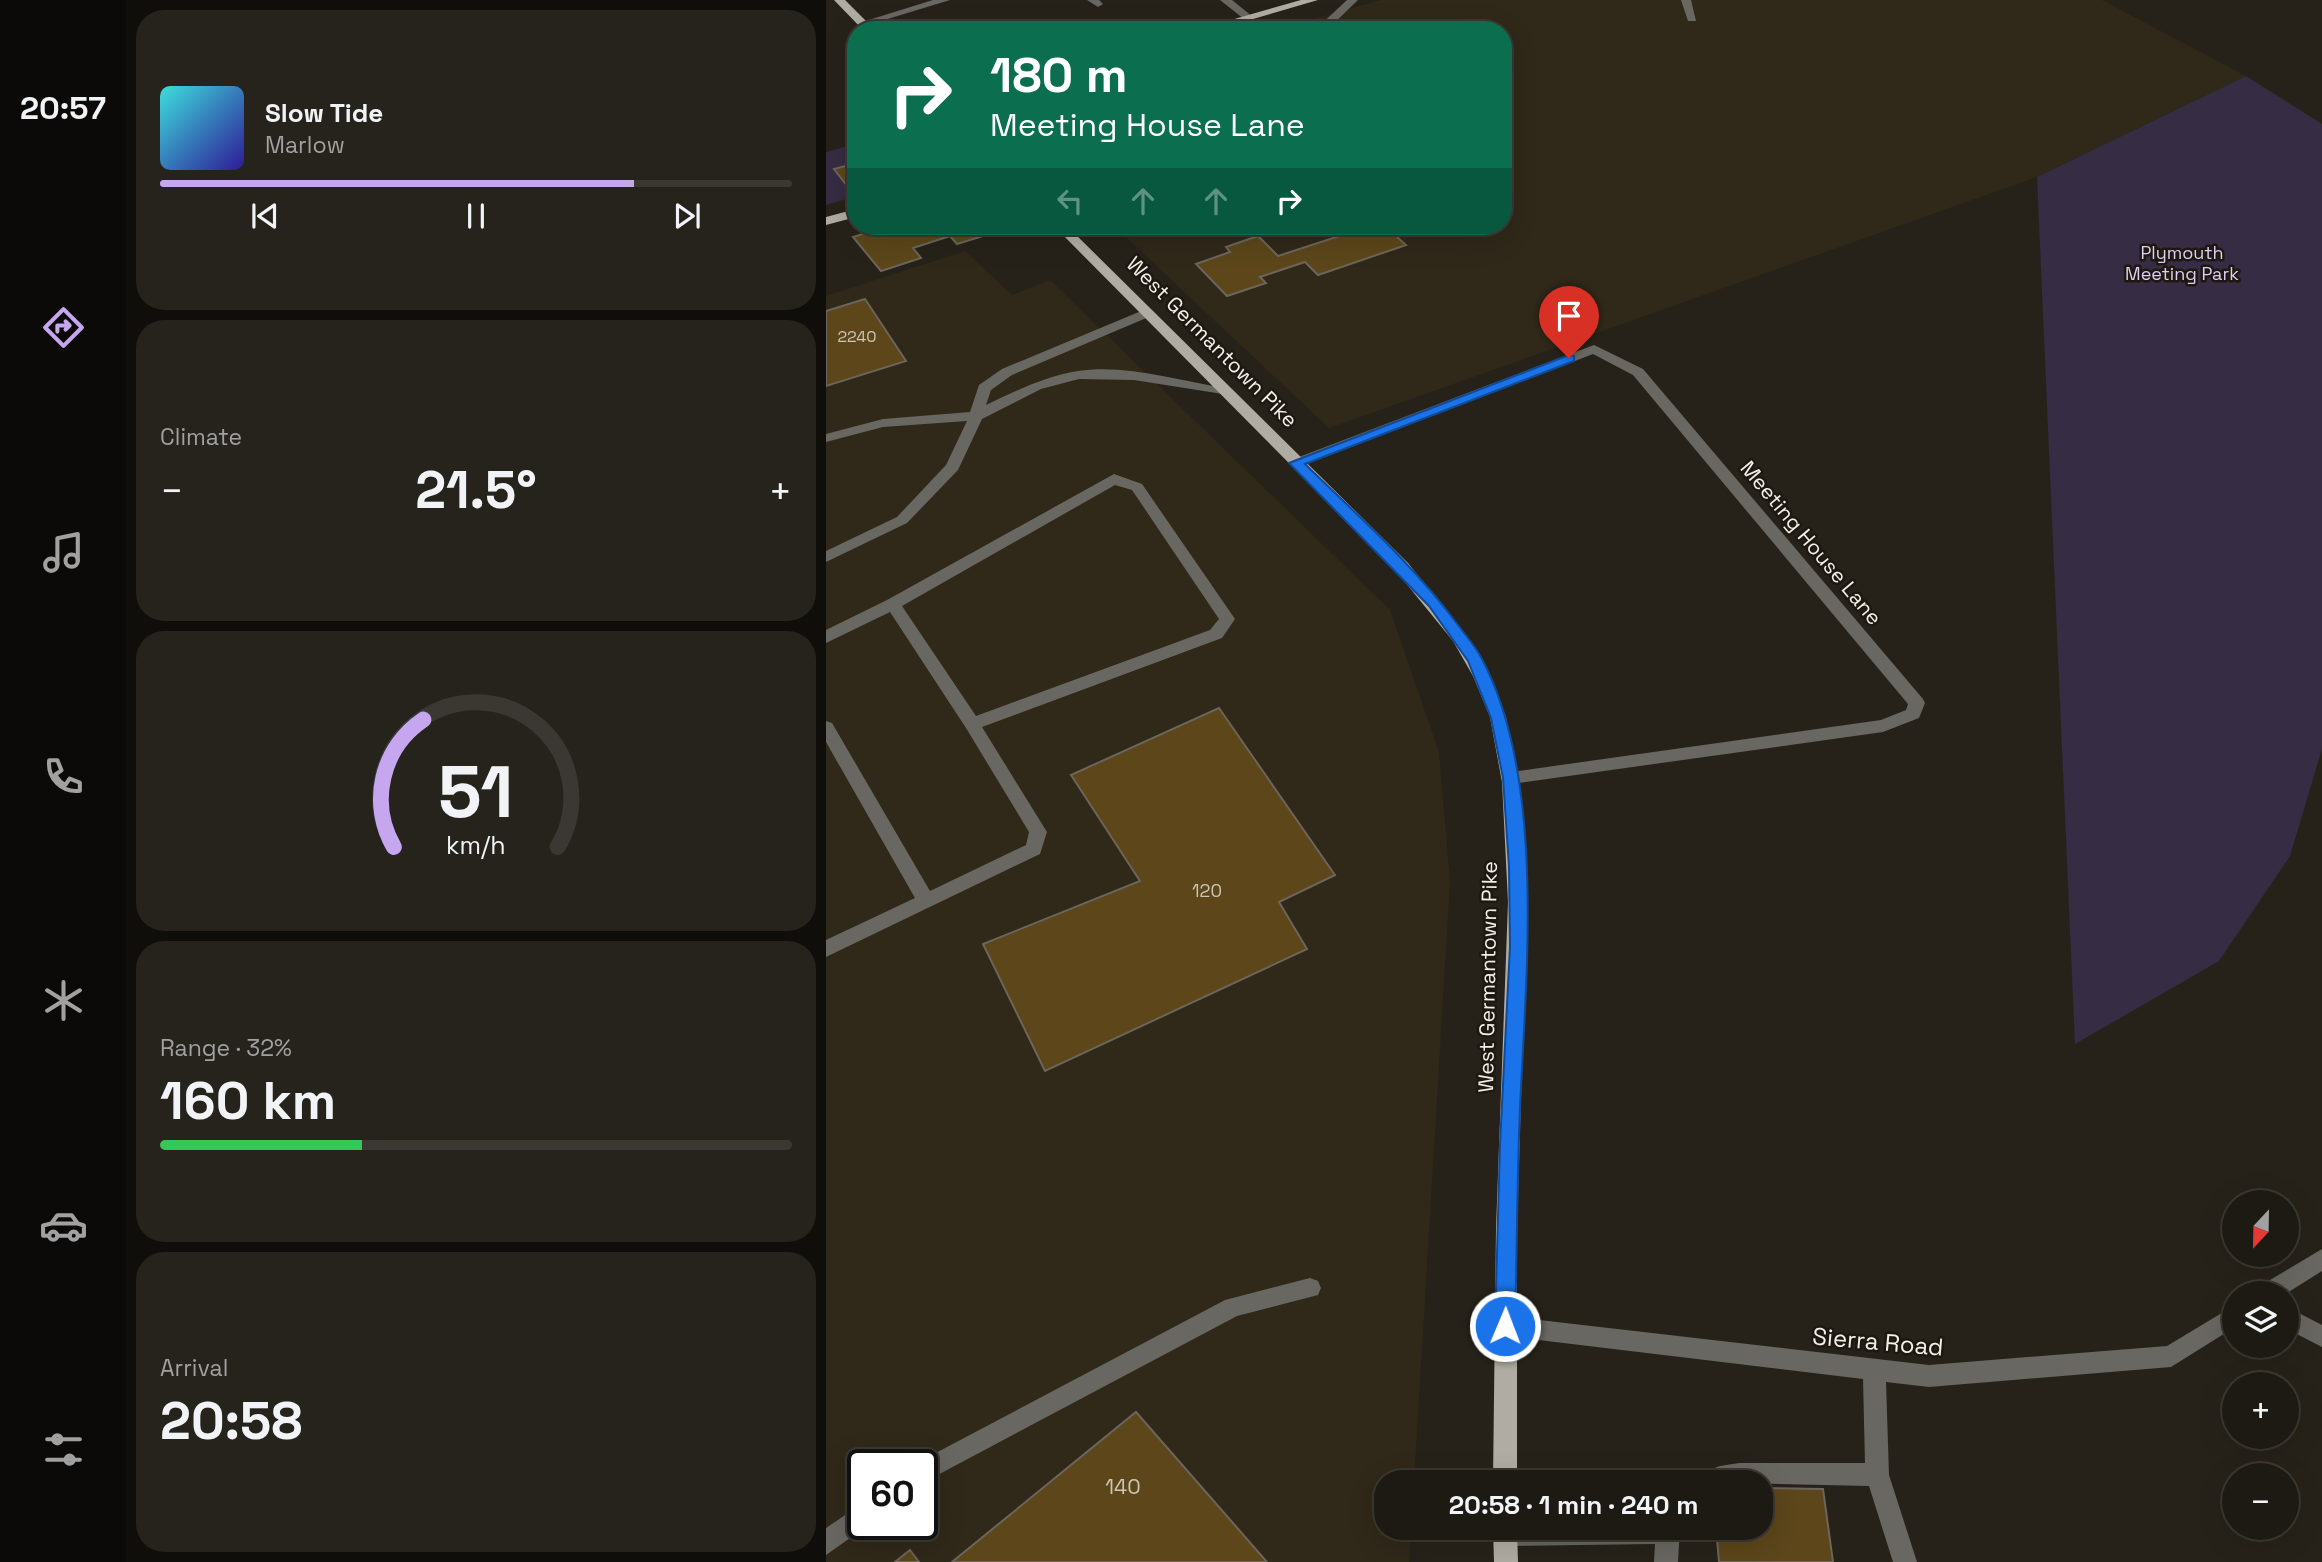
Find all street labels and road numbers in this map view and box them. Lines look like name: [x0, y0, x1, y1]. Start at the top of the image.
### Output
street label: West Germantown Pike: [1121, 250, 1304, 433]
street label: Meeting House Lane: [1735, 455, 1888, 630]
street label: West Germantown Pike: [1472, 861, 1503, 1093]
street label: Sierra Road: [1811, 1320, 1945, 1363]

